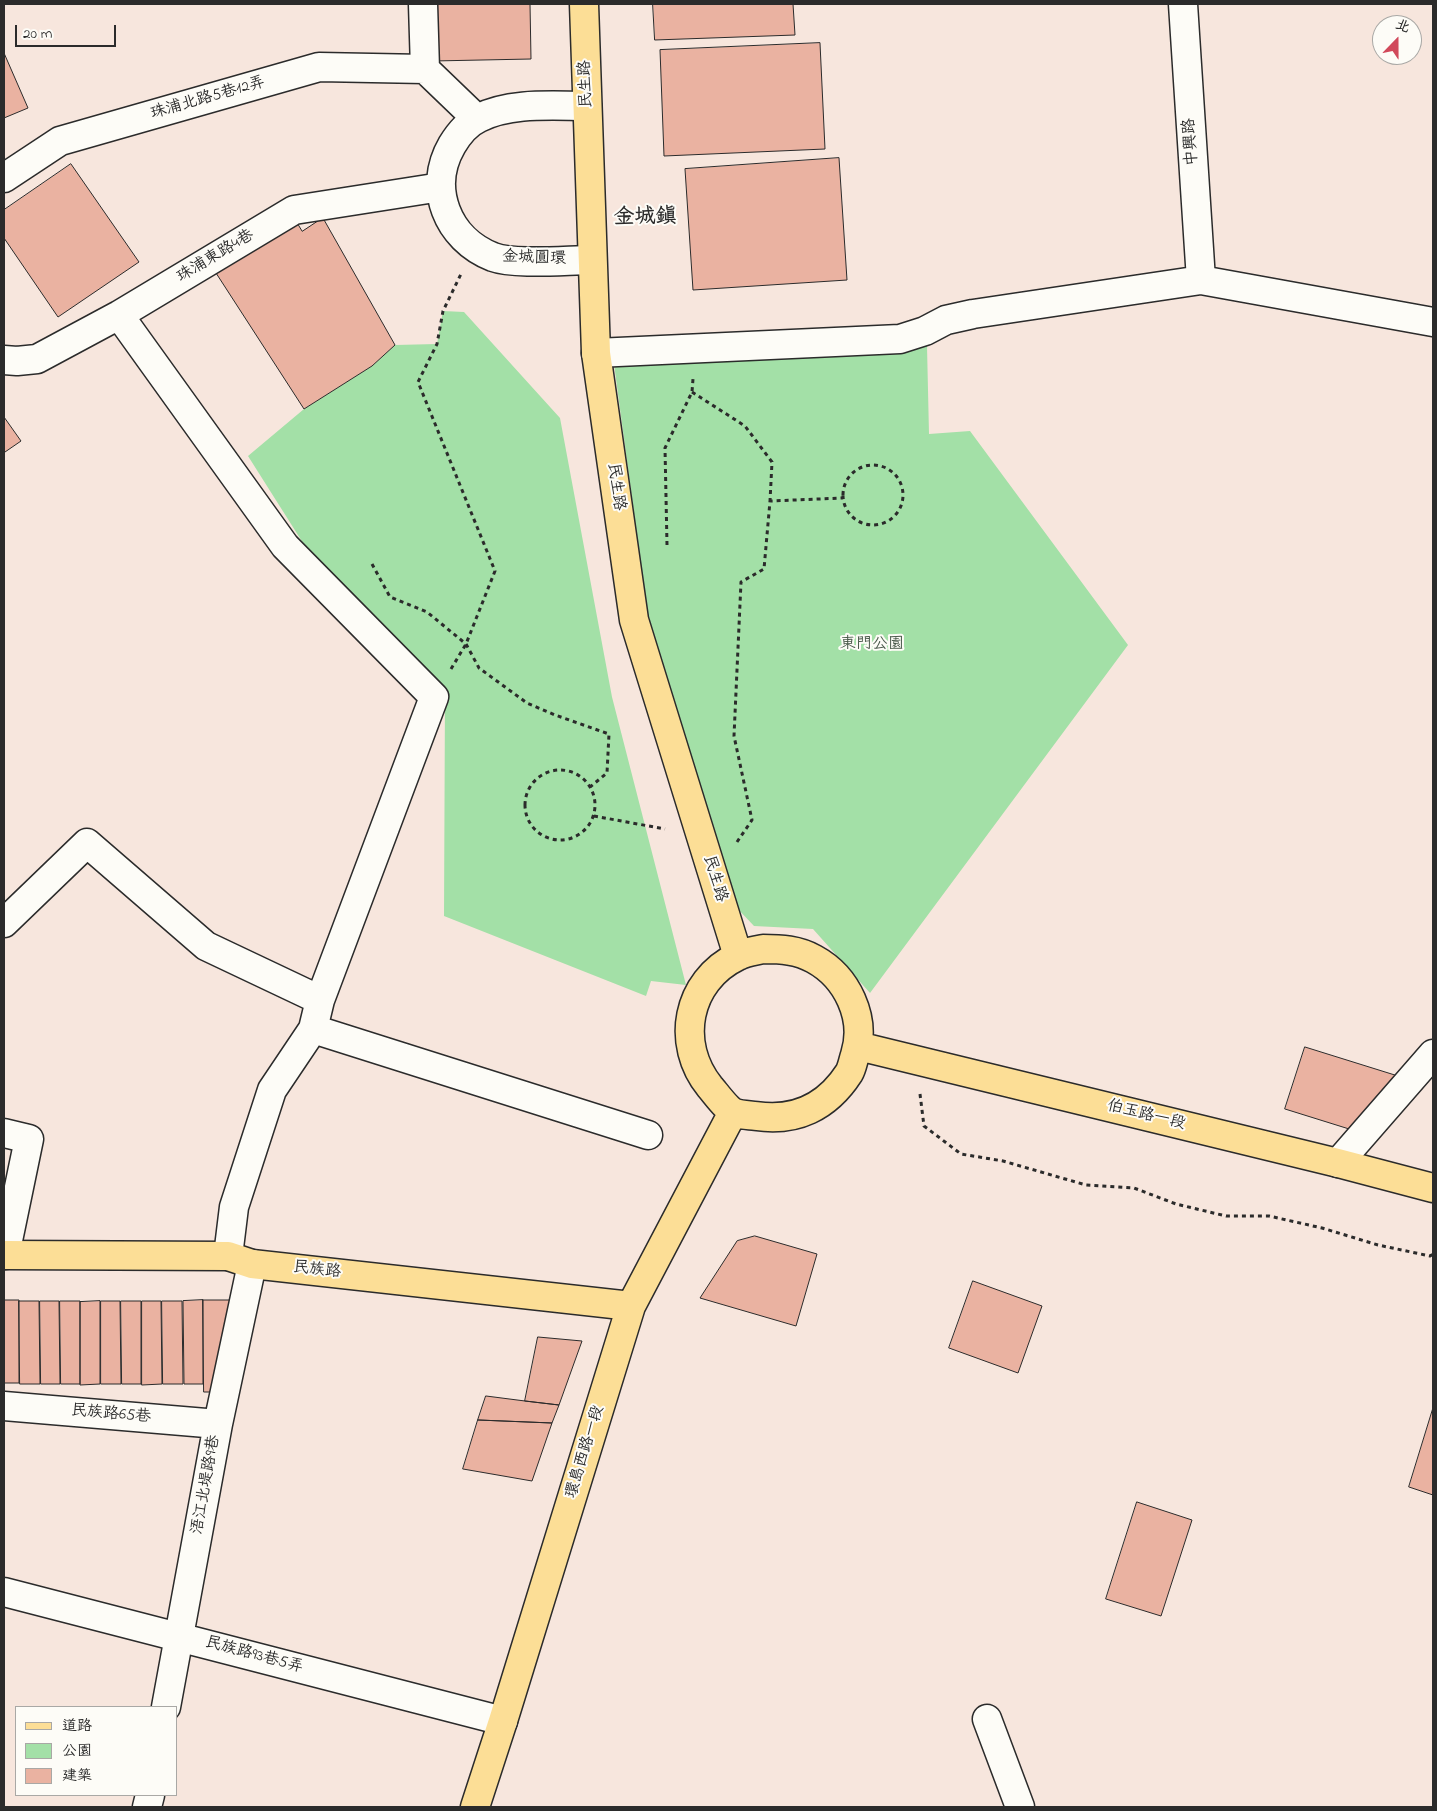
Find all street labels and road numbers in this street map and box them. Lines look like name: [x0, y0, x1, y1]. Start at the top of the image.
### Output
street label: 民生路: [577, 60, 597, 108]
street label: 珠浦北路5巷12弄: [149, 73, 267, 125]
street label: 中興路: [1181, 117, 1203, 167]
street label: 珠浦東路4巷: [174, 226, 258, 288]
street label: 金城圓環: [502, 248, 566, 270]
street label: 民生路: [602, 462, 628, 512]
street label: 民生路: [698, 853, 730, 905]
street label: 伯玉路一段: [1105, 1097, 1187, 1135]
street label: 民族路: [292, 1259, 342, 1283]
street label: 民族路65巷: [70, 1402, 152, 1428]
street label: 環島西路一段: [563, 1403, 609, 1501]
street label: 浯江北堤路9巷: [189, 1434, 225, 1536]
street label: 民族路93巷5弄: [203, 1634, 305, 1678]

